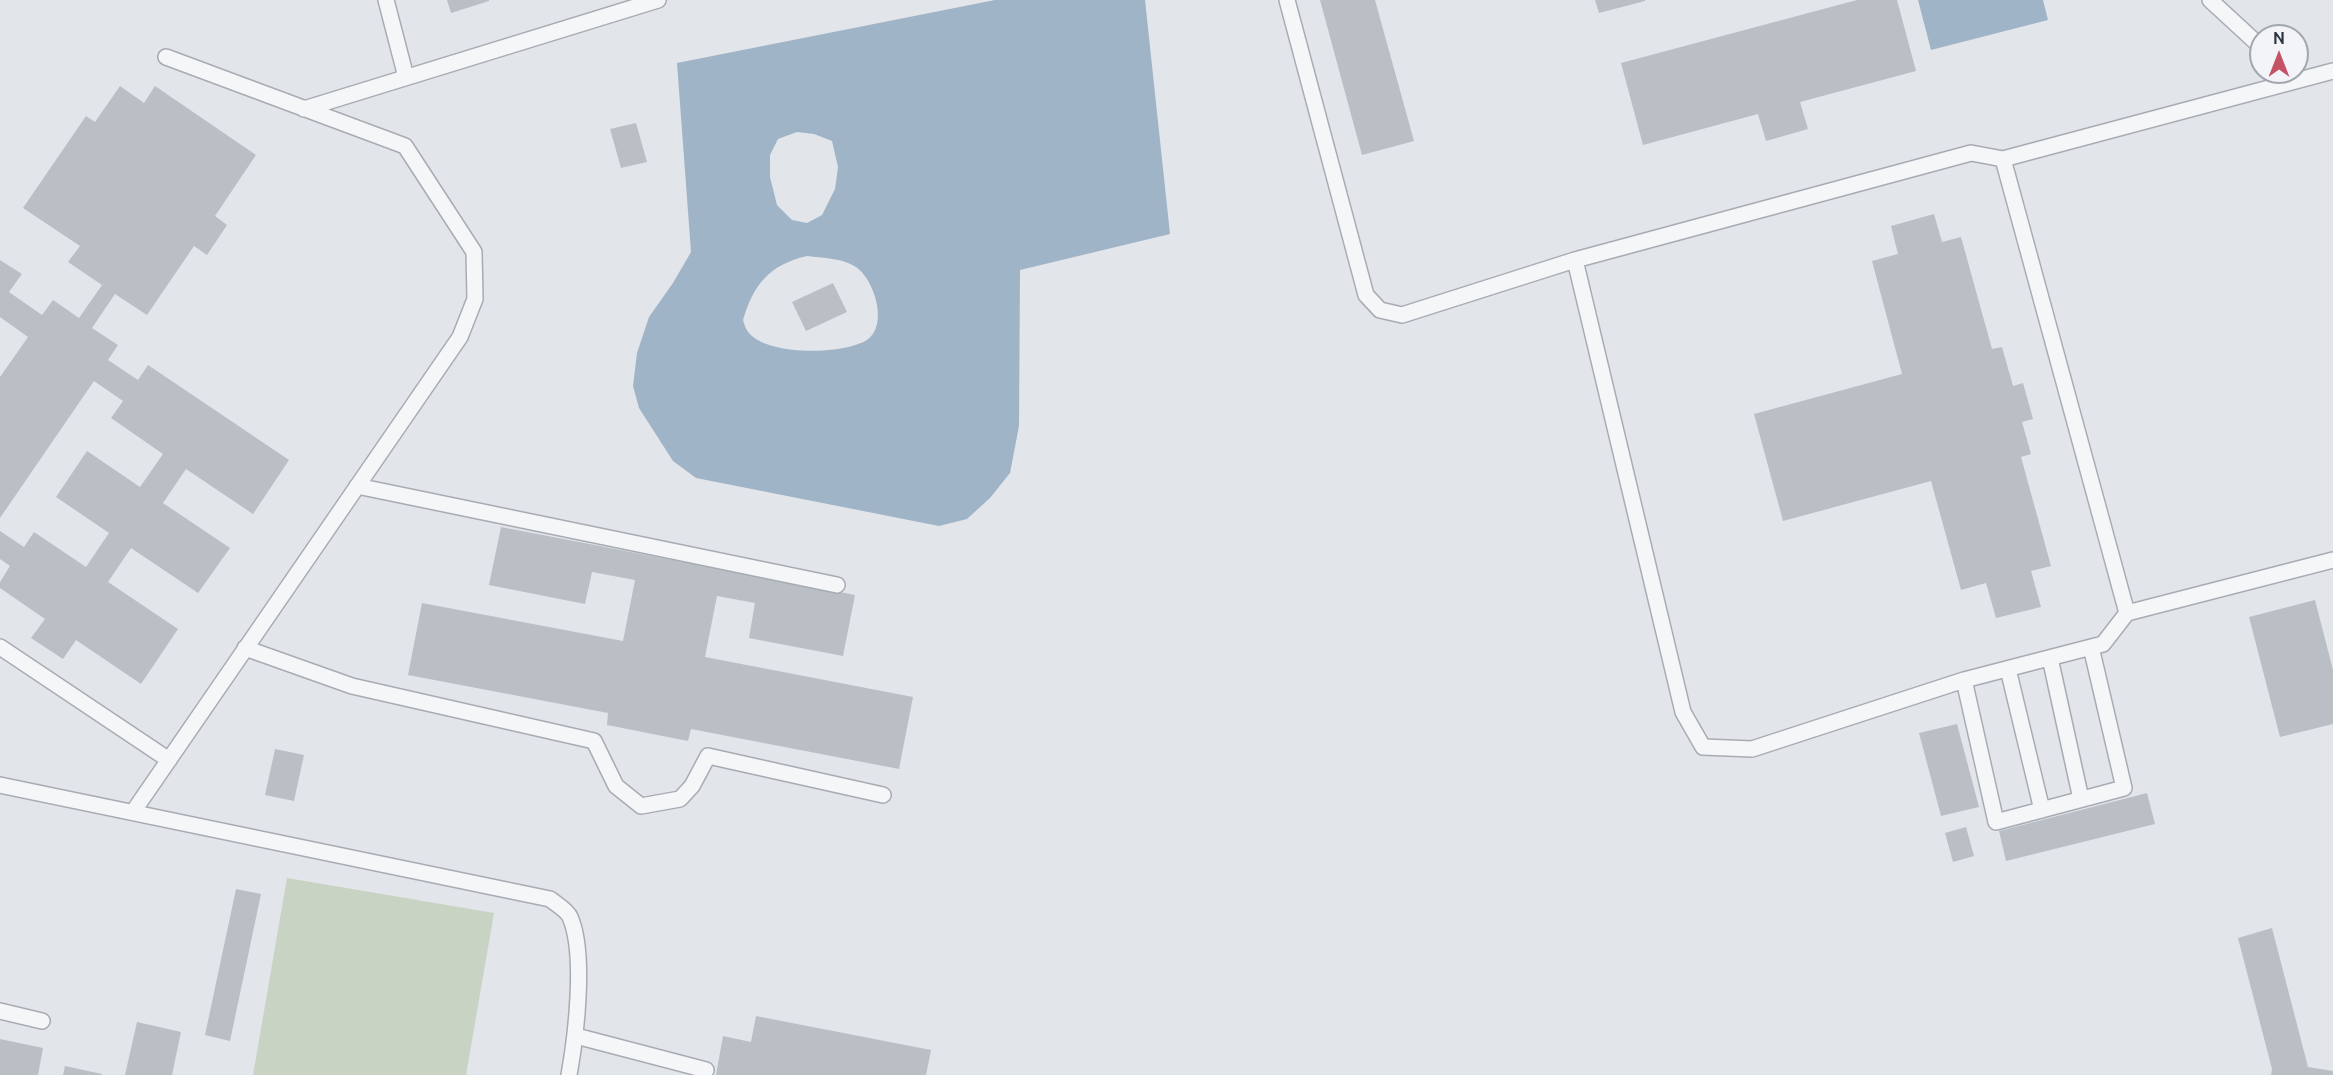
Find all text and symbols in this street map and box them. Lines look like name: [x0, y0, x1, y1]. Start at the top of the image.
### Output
north arrow: [2249, 24, 2309, 84]
text: N: [2273, 29, 2285, 47]

